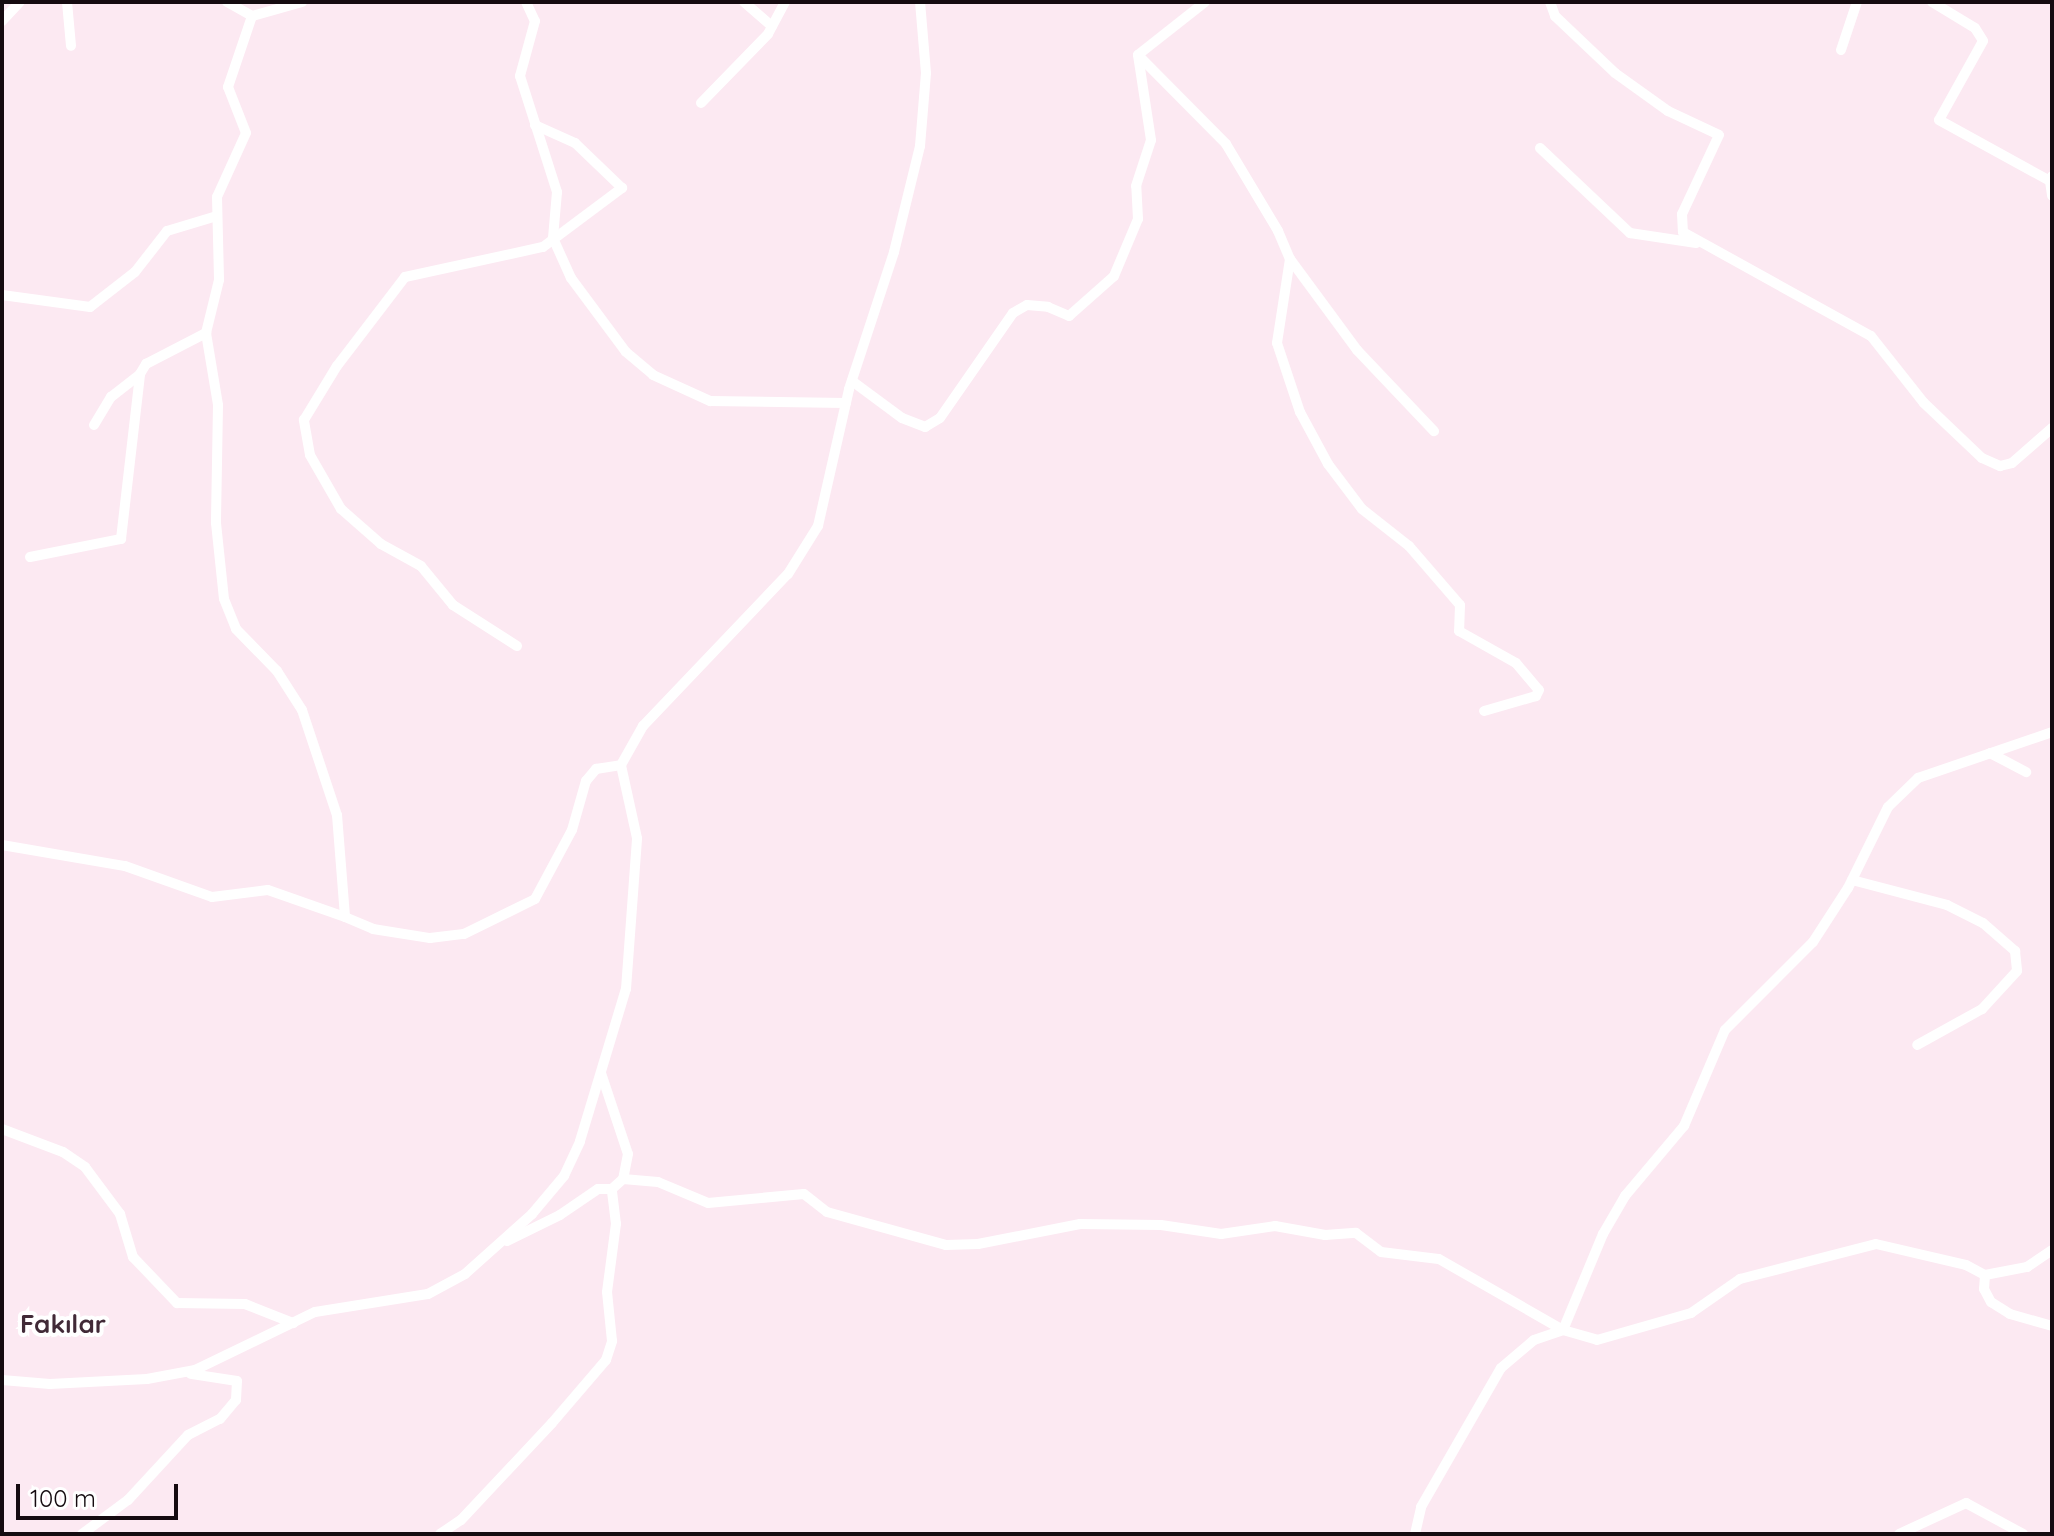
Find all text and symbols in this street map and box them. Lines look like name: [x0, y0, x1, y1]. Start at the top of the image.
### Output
district label: Fakılar: [20, 1308, 106, 1340]
scale bar: [20, 1468, 182, 1518]
text: 100 m: [30, 1483, 96, 1513]

